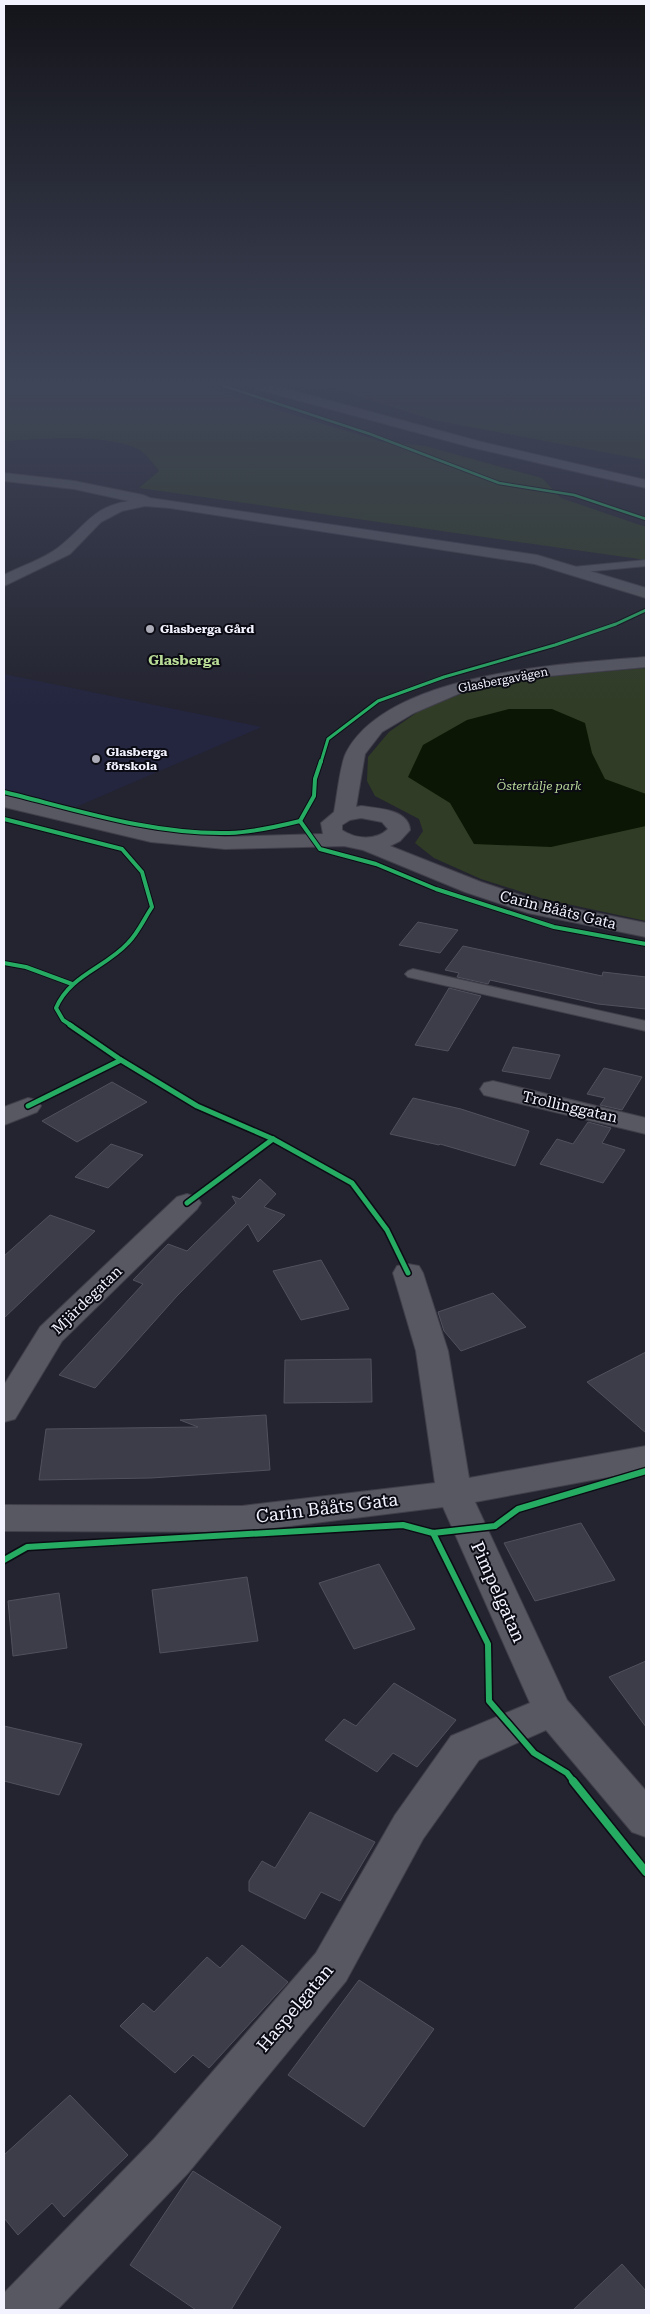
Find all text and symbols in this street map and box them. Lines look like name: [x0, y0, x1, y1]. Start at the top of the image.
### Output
place label: Glasberga Gård: [160, 622, 254, 636]
marker: Glasberga Gård: [144, 623, 156, 635]
district label: Glasberga: [148, 652, 221, 668]
street label: Glasbergavägen: [457, 664, 549, 696]
place label: Glasberga förskola: [106, 745, 167, 773]
marker: Glasberga förskola: [90, 753, 102, 765]
park label: Östertälje park: [497, 778, 582, 793]
street label: Carin Bååts Gata: [498, 887, 618, 933]
street label: Trollinggatan: [521, 1087, 620, 1127]
street label: Mjärdegatan: [48, 1262, 126, 1338]
street label: Carin Bååts Gata: [255, 1488, 399, 1527]
street label: Pimpelgatan: [467, 1538, 530, 1646]
street label: Haspelgatan: [252, 1959, 337, 2056]

